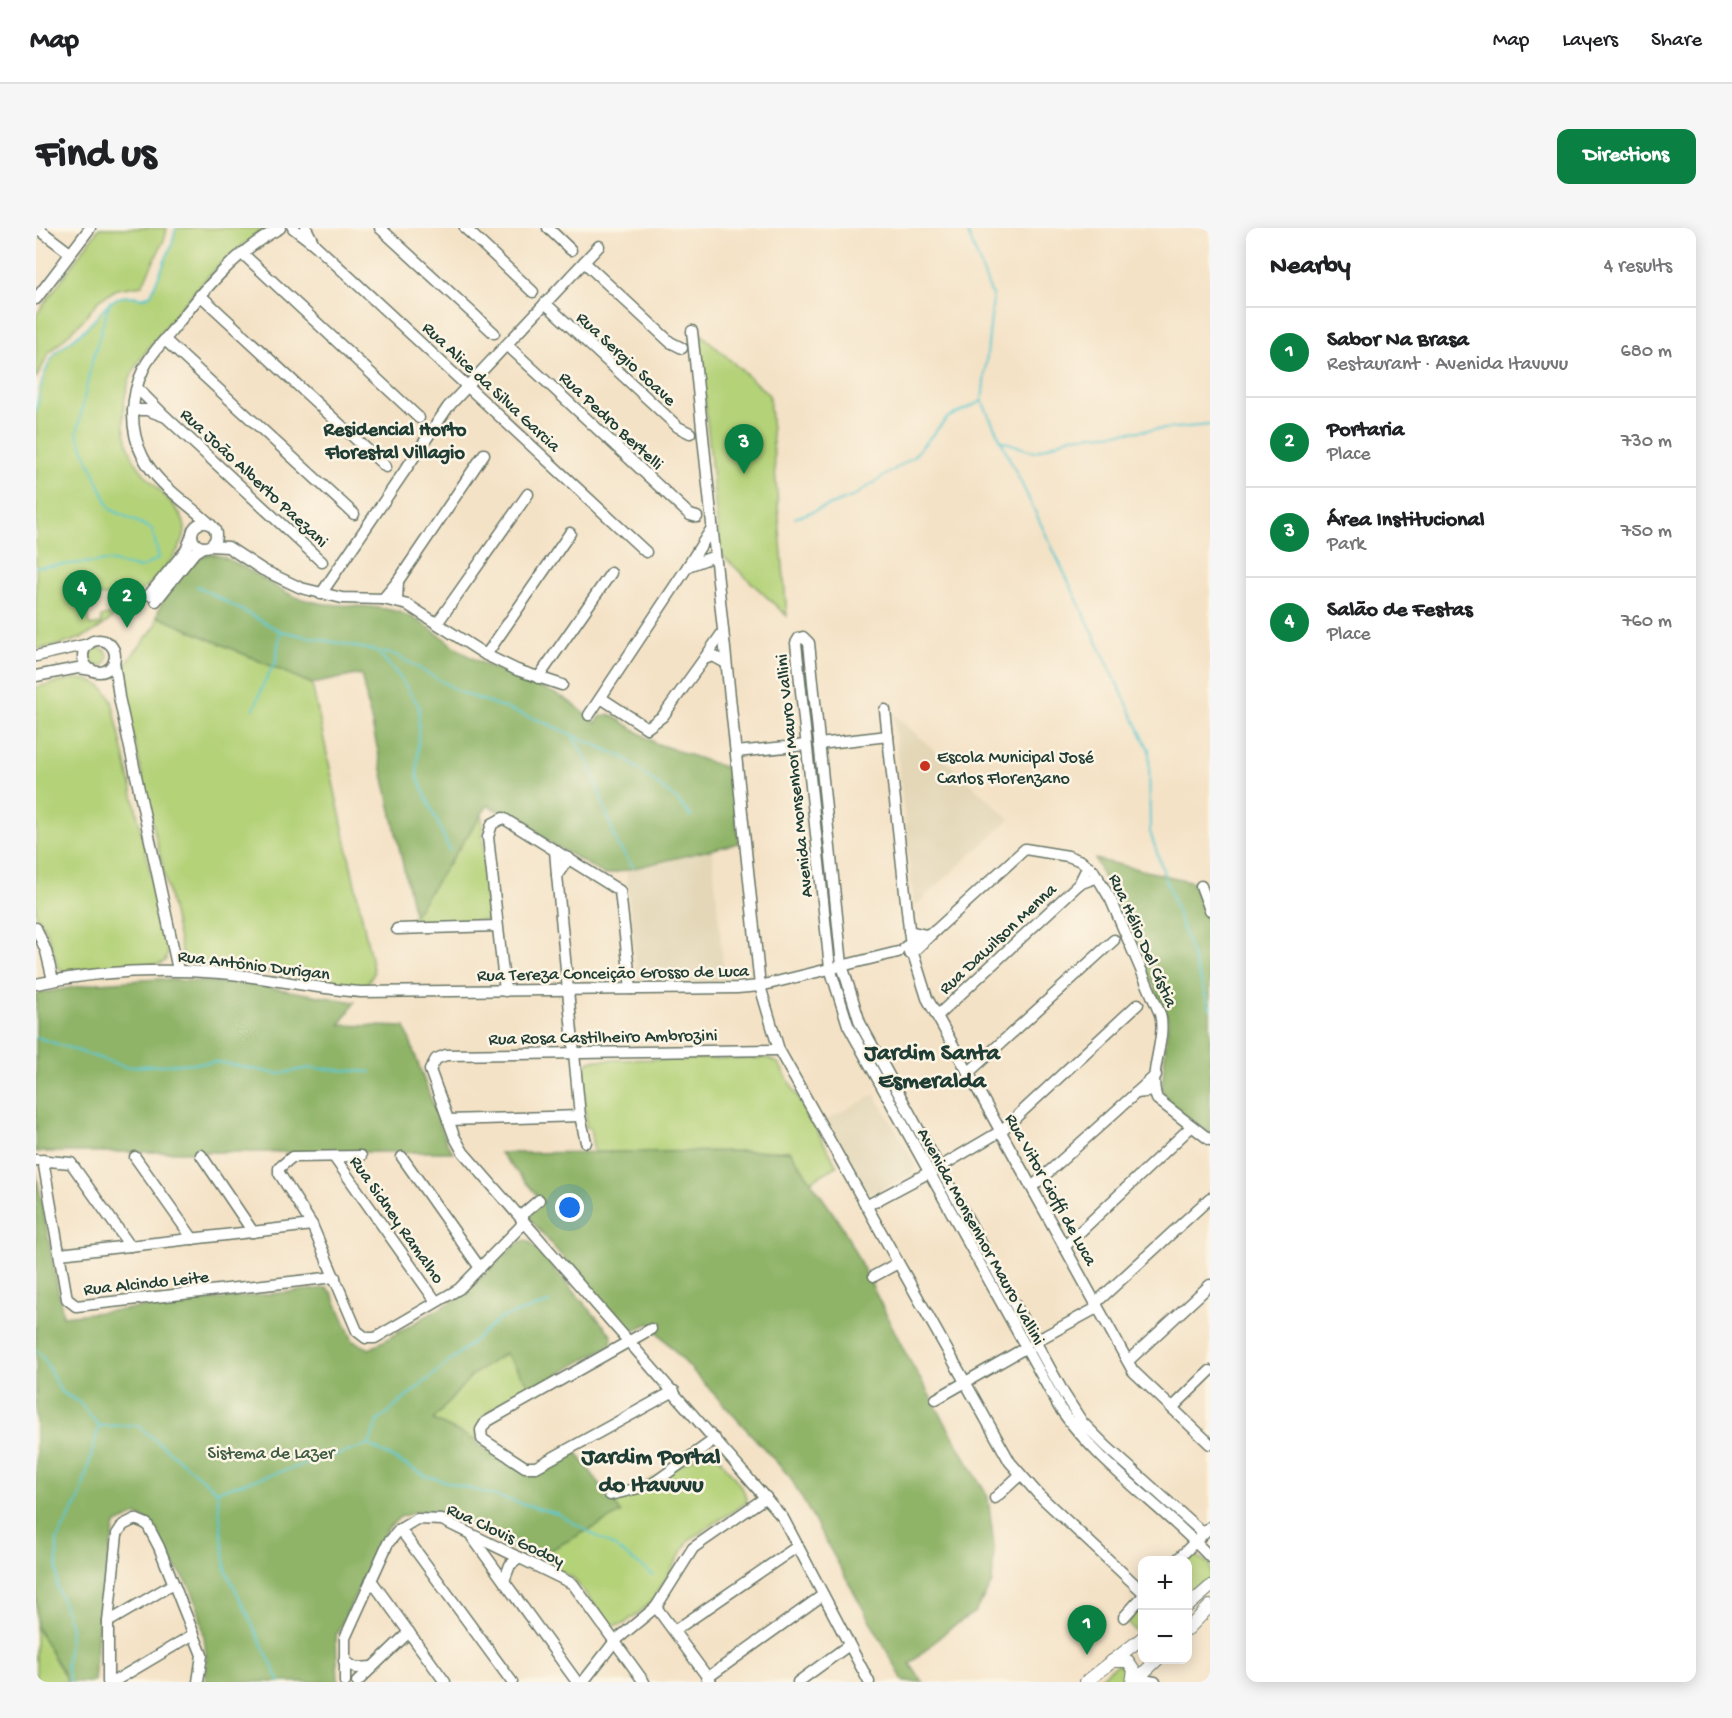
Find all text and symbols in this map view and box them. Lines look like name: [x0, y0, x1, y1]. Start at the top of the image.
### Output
text: Map: [30, 25, 79, 58]
text: Map: [1493, 29, 1529, 54]
text: Layers: [1562, 29, 1618, 54]
text: Share: [1651, 29, 1702, 54]
button: Directions: [1557, 129, 1696, 184]
text: Find us: [36, 132, 156, 181]
text: Nearby: [1270, 252, 1351, 283]
text: 4 results: [1604, 256, 1672, 279]
street label: Rua Sergio Soave: [571, 308, 680, 412]
street label: Rua Alice da Silva Garcia: [417, 318, 564, 458]
text: Sabor Na Brasa: [1327, 328, 1469, 354]
text: 1: [1285, 341, 1294, 364]
text: 680 m: [1621, 341, 1672, 364]
text: Restaurant · Avenida Itavuvu: [1327, 354, 1568, 377]
street label: Rua Pedro Bertelli: [554, 368, 667, 476]
street label: Rua João Alberto Paezani: [175, 405, 332, 553]
text: Portaria: [1327, 418, 1404, 444]
district label: Residencial Horto Florestal Villagio: [323, 420, 467, 466]
pin: 3: [724, 424, 764, 474]
text: 2: [1285, 431, 1294, 454]
text: 730 m: [1621, 431, 1672, 454]
text: Place: [1327, 444, 1371, 467]
text: Área Institucional: [1327, 508, 1485, 534]
text: 3: [1284, 521, 1295, 544]
text: 750 m: [1621, 521, 1672, 544]
text: Park: [1327, 534, 1365, 557]
pin: 4: [62, 570, 102, 620]
pin: 2: [108, 578, 146, 628]
text: Salão de Festas: [1327, 598, 1473, 624]
text: 4: [1285, 611, 1294, 634]
text: 760 m: [1621, 611, 1672, 634]
text: Place: [1327, 624, 1371, 647]
street label: Avenida Monsenhor Mauro Vallini: [772, 653, 819, 899]
place label: Escola Municipal José Carlos Florenzano: [937, 748, 1095, 790]
marker: Escola Municipal José Carlos Florenzano: [918, 759, 932, 773]
street label: Rua Hélio Del Cístia: [1103, 871, 1181, 1012]
street label: Rua Dawilson Menna: [935, 879, 1063, 1000]
street label: Rua Antônio Durigan: [176, 947, 331, 986]
street label: Rua Tereza Conceição Grosso de Luca: [477, 962, 750, 987]
street label: Rua Rosa Castilheiro Ambrozini: [488, 1026, 718, 1051]
district label: Jardim Santa Esmeralda: [863, 1040, 1001, 1097]
street label: Rua Vitor Cioffi de Luca: [999, 1110, 1101, 1271]
street label: Avenida Monsenhor Mauro Vallini: [911, 1125, 1048, 1349]
street label: Rua Sidney Ramalho: [344, 1153, 448, 1288]
your location: [555, 1193, 584, 1222]
street label: Rua Alcindo Leite: [83, 1267, 211, 1302]
park label: Sistema de Lazer: [208, 1444, 336, 1465]
district label: Jardim Portal do Itavuvu: [580, 1444, 721, 1501]
street label: Rua Clovis Godoy: [443, 1500, 567, 1573]
map controls: [1138, 1556, 1192, 1664]
button: +: [1138, 1556, 1192, 1610]
pin: 1: [1068, 1606, 1106, 1655]
button: −: [1138, 1610, 1192, 1664]

